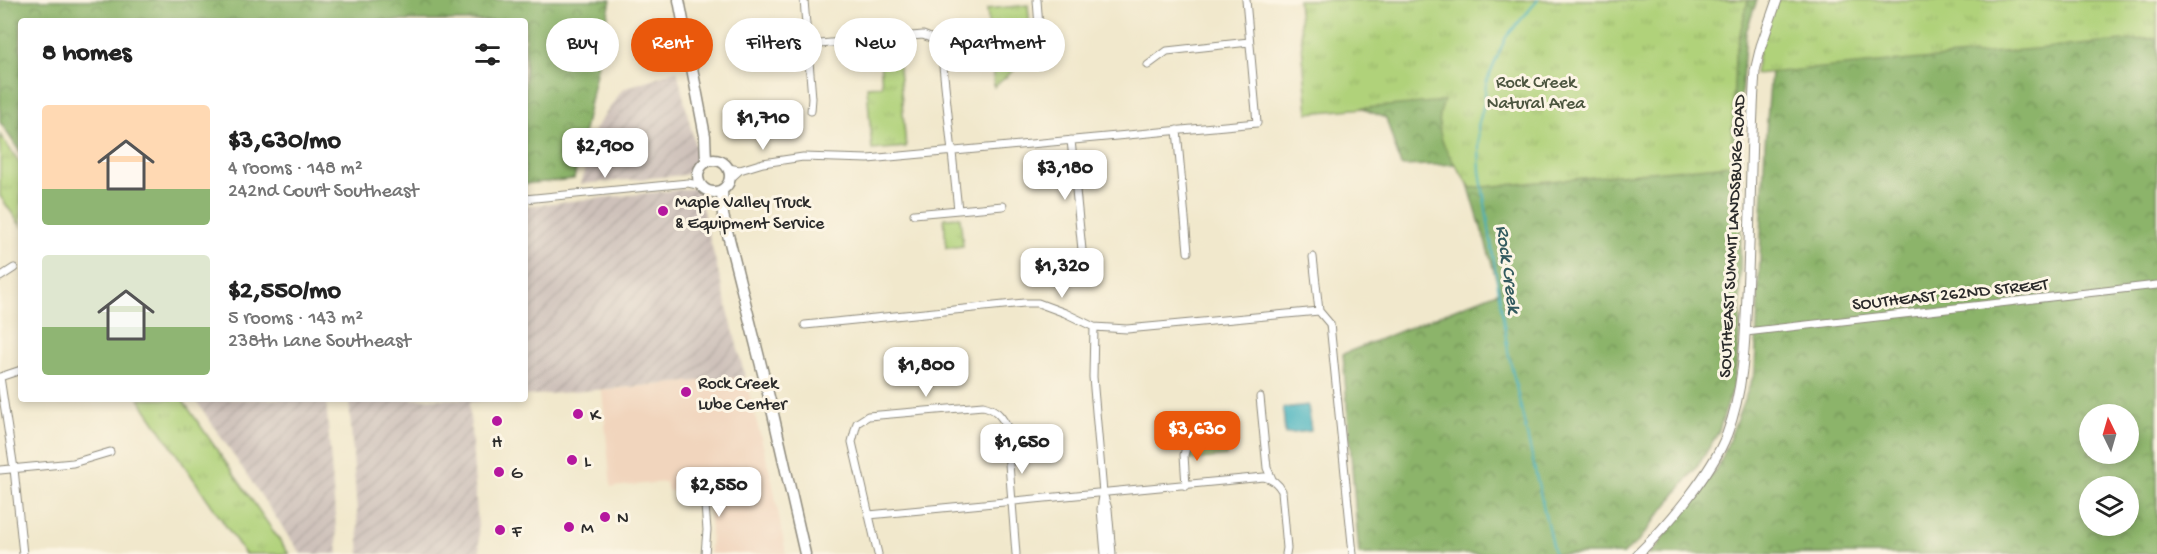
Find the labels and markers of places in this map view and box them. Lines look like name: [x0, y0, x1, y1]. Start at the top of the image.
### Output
pin: $1,710: [714, 100, 812, 151]
pin: $2,900: [556, 128, 654, 179]
pin: $3,180: [1016, 150, 1114, 201]
place label: Maple Valley Truck & Equipment Service: [675, 193, 825, 235]
marker: Maple Valley Truck & Equipment Service: [656, 204, 670, 218]
pin: $1,320: [1013, 248, 1111, 299]
pin: $1,800: [877, 347, 975, 398]
place label: Rock Creek Lube Center: [698, 374, 788, 416]
marker: Rock Creek Lube Center: [679, 385, 693, 399]
place label: K: [590, 406, 602, 427]
marker: K: [571, 407, 585, 421]
pin: $3,630: [1148, 411, 1246, 462]
marker: H: [490, 414, 504, 428]
pin: $1,650: [973, 424, 1071, 475]
place label: H: [492, 433, 503, 454]
place label: L: [584, 452, 592, 473]
marker: L: [565, 453, 579, 467]
place label: G: [511, 464, 523, 485]
marker: G: [492, 465, 506, 479]
pin: $2,550: [670, 467, 768, 518]
place label: N: [617, 509, 629, 530]
marker: N: [598, 510, 612, 524]
place label: M: [581, 519, 594, 540]
marker: M: [562, 520, 576, 534]
place label: F: [511, 522, 522, 543]
marker: F: [493, 523, 507, 537]

